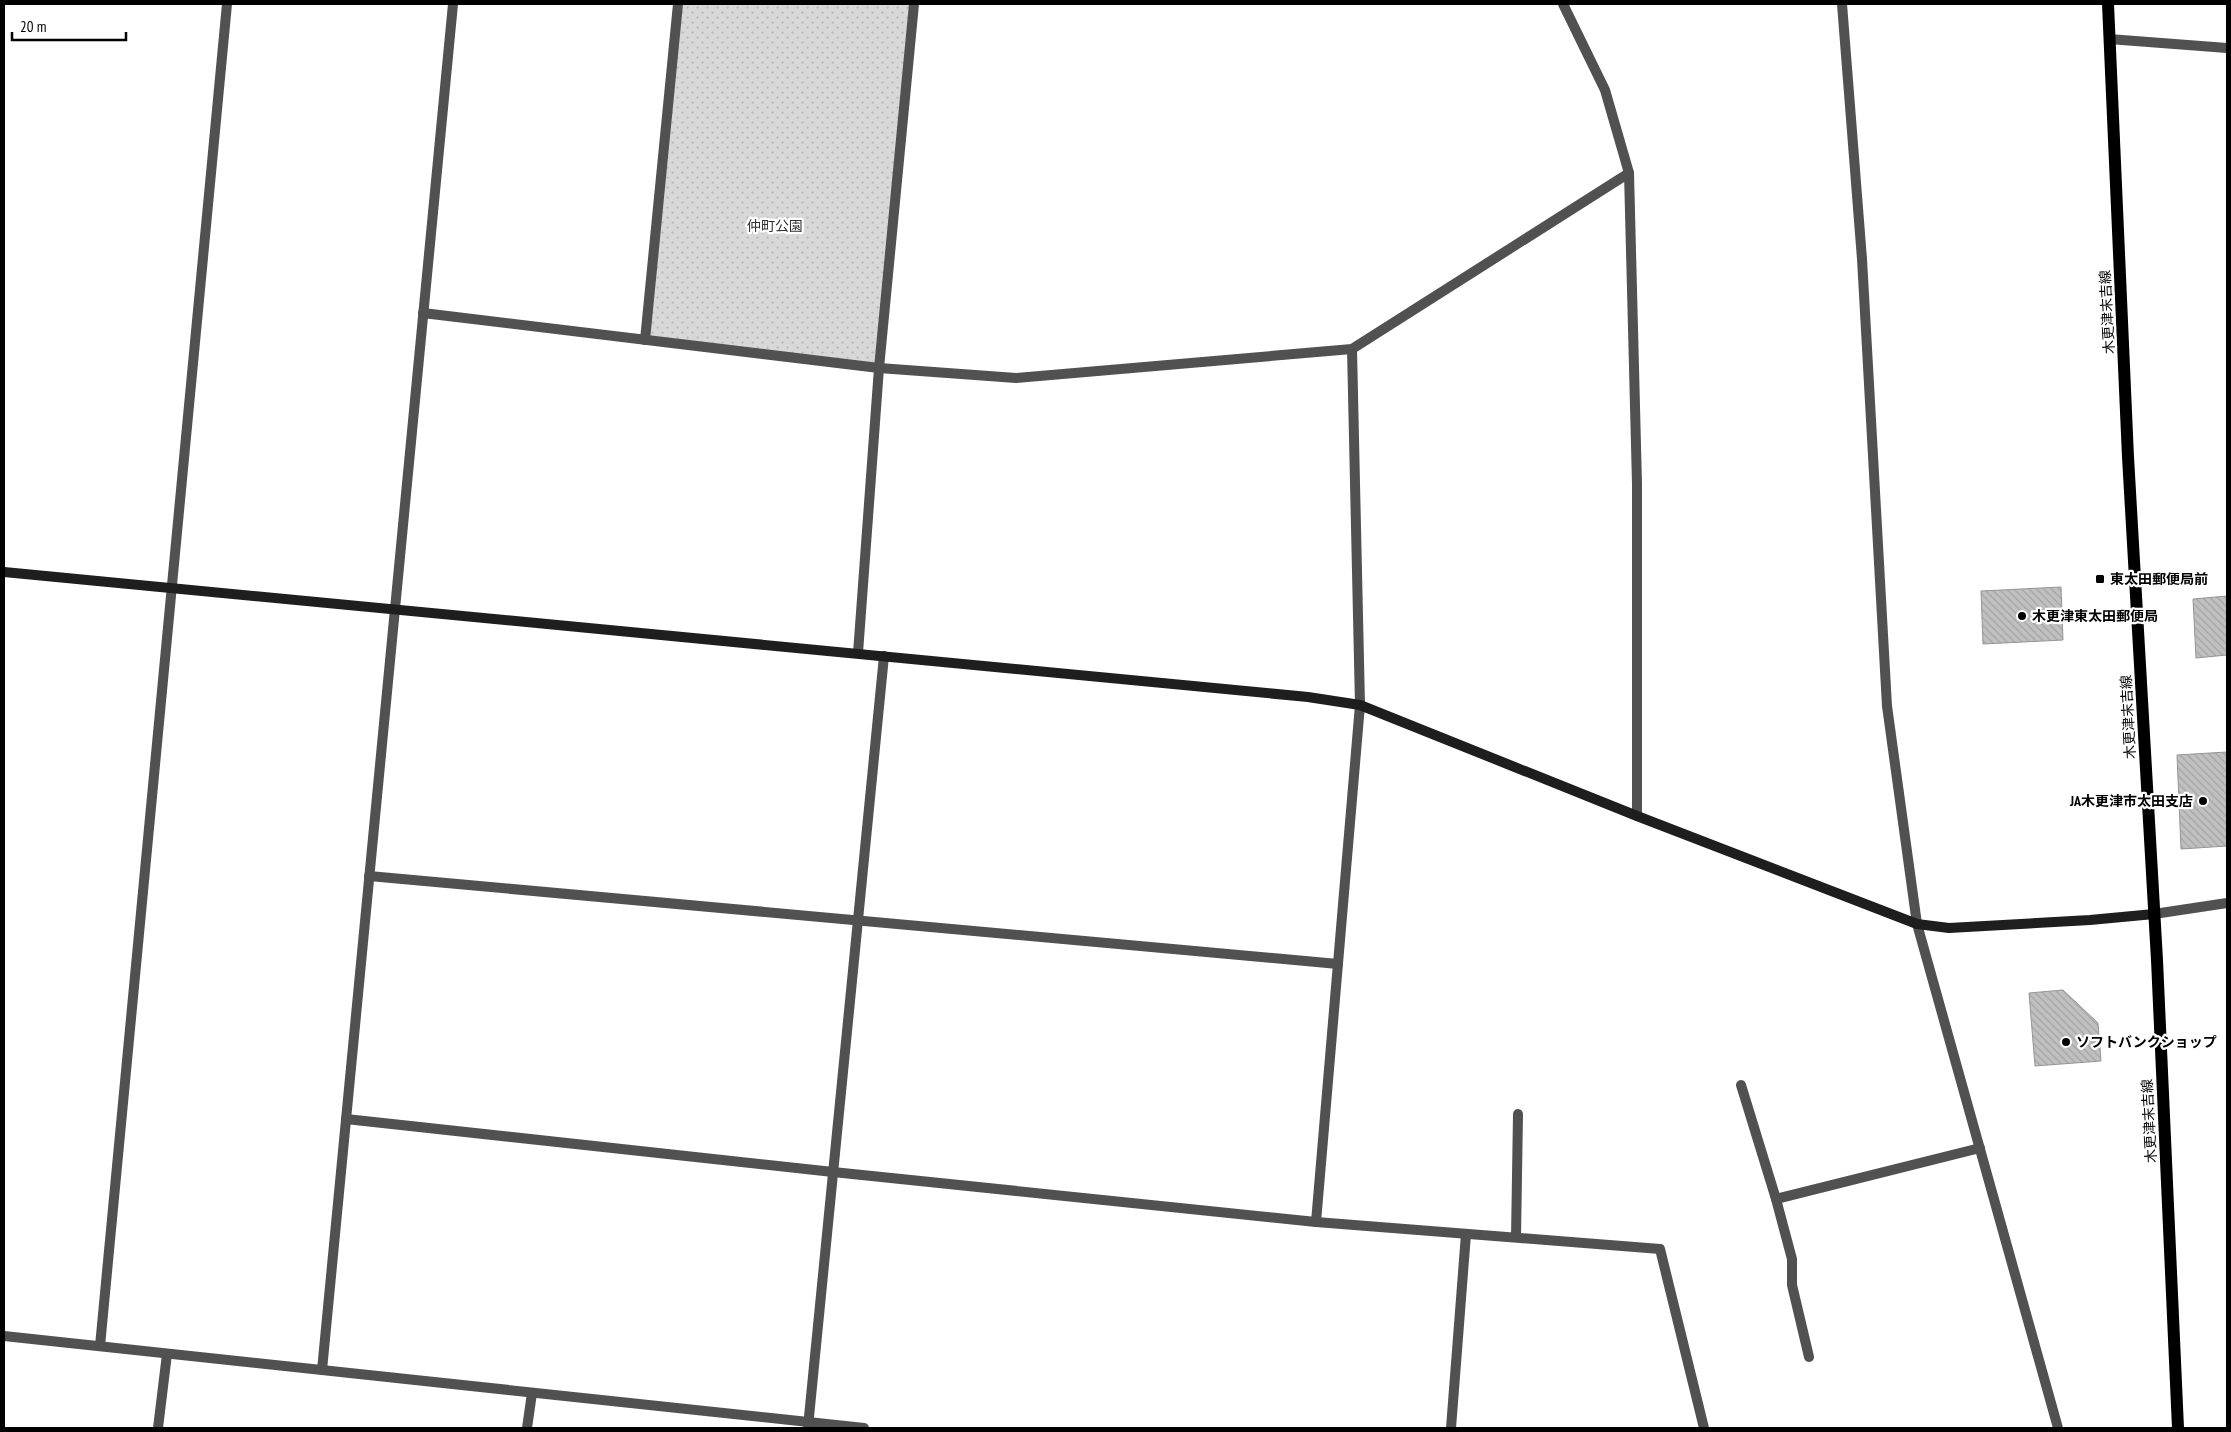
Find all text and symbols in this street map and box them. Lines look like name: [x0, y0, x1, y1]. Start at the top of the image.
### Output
scale bar: [12, 10, 126, 42]
text: 20 m: [20, 17, 46, 36]
park label: 仲町公園: [747, 217, 803, 235]
street label: 木更津末吉線: [2096, 270, 2118, 354]
place label: 東太田郵便局前: [2110, 570, 2208, 588]
marker: 東太田郵便局前: [2094, 573, 2106, 585]
place label: 木更津東太田郵便局: [2032, 607, 2158, 625]
marker: 木更津東太田郵便局: [2016, 610, 2028, 622]
street label: 木更津末吉線: [2117, 675, 2139, 759]
place label: JA木更津市太田支店: [2069, 792, 2193, 810]
marker: JA木更津市太田支店: [2197, 795, 2209, 807]
place label: ソフトバンクショップ: [2076, 1033, 2217, 1051]
marker: ソフトバンクショップ: [2060, 1036, 2072, 1048]
street label: 木更津末吉線: [2138, 1079, 2160, 1163]

